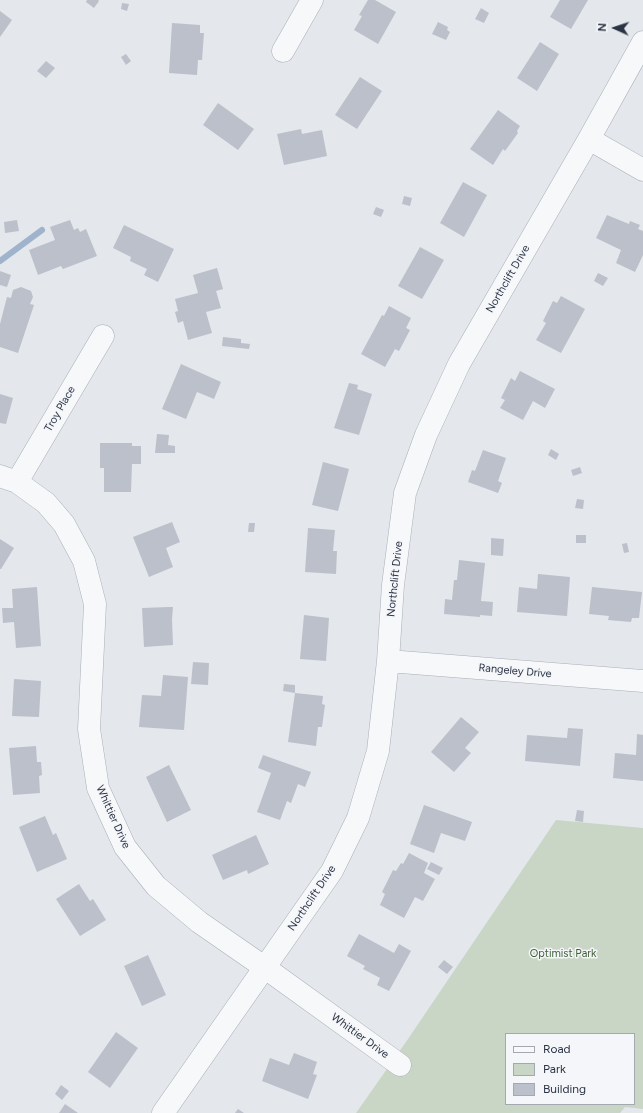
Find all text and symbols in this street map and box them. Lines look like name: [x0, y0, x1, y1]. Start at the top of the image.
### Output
north arrow: [595, 8, 635, 48]
text: N: [596, 23, 609, 32]
street label: Northclift Drive: [483, 243, 533, 315]
street label: Troy Place: [42, 384, 78, 434]
street label: Northclift Drive: [384, 540, 406, 618]
street label: Rangeley Drive: [478, 661, 552, 681]
street label: Whittier Drive: [93, 783, 133, 851]
street label: Northclift Drive: [285, 863, 339, 933]
park label: Optimist Park: [530, 947, 596, 961]
street label: Whittier Drive: [329, 1011, 391, 1061]
legend: [505, 1033, 635, 1105]
text: Road: [543, 1042, 571, 1056]
text: Park: [543, 1062, 566, 1076]
text: Building: [543, 1082, 586, 1096]

